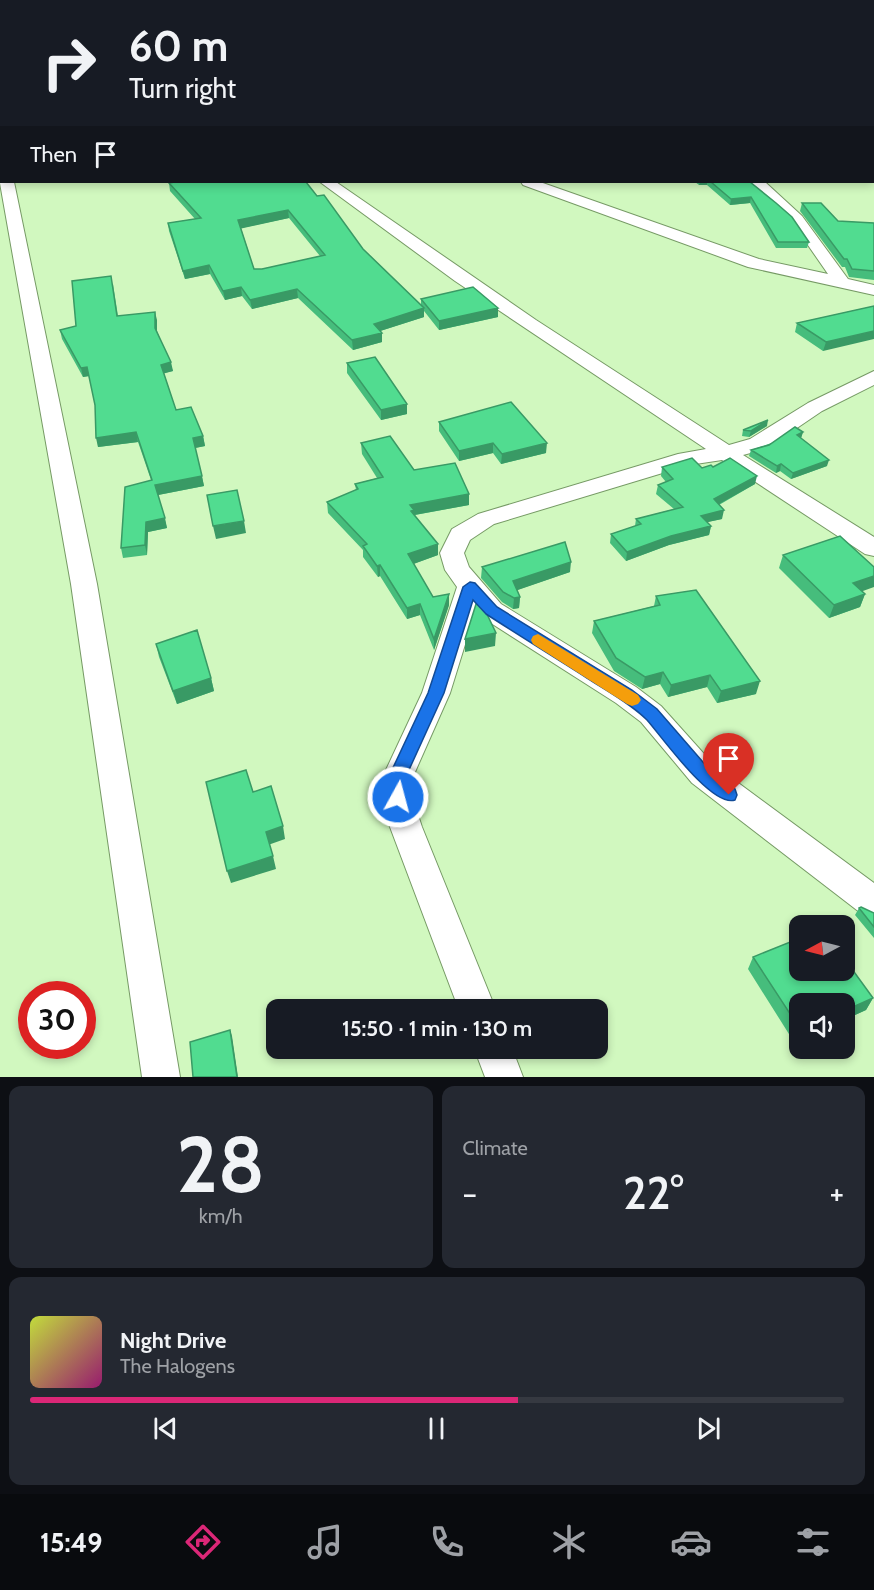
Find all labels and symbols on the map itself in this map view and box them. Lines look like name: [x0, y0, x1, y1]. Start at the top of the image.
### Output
pin: [703, 733, 754, 795]
position arrow: [366, 765, 430, 829]
north arrow: [789, 915, 855, 981]
speed limit sign: 30: [18, 981, 96, 1059]

